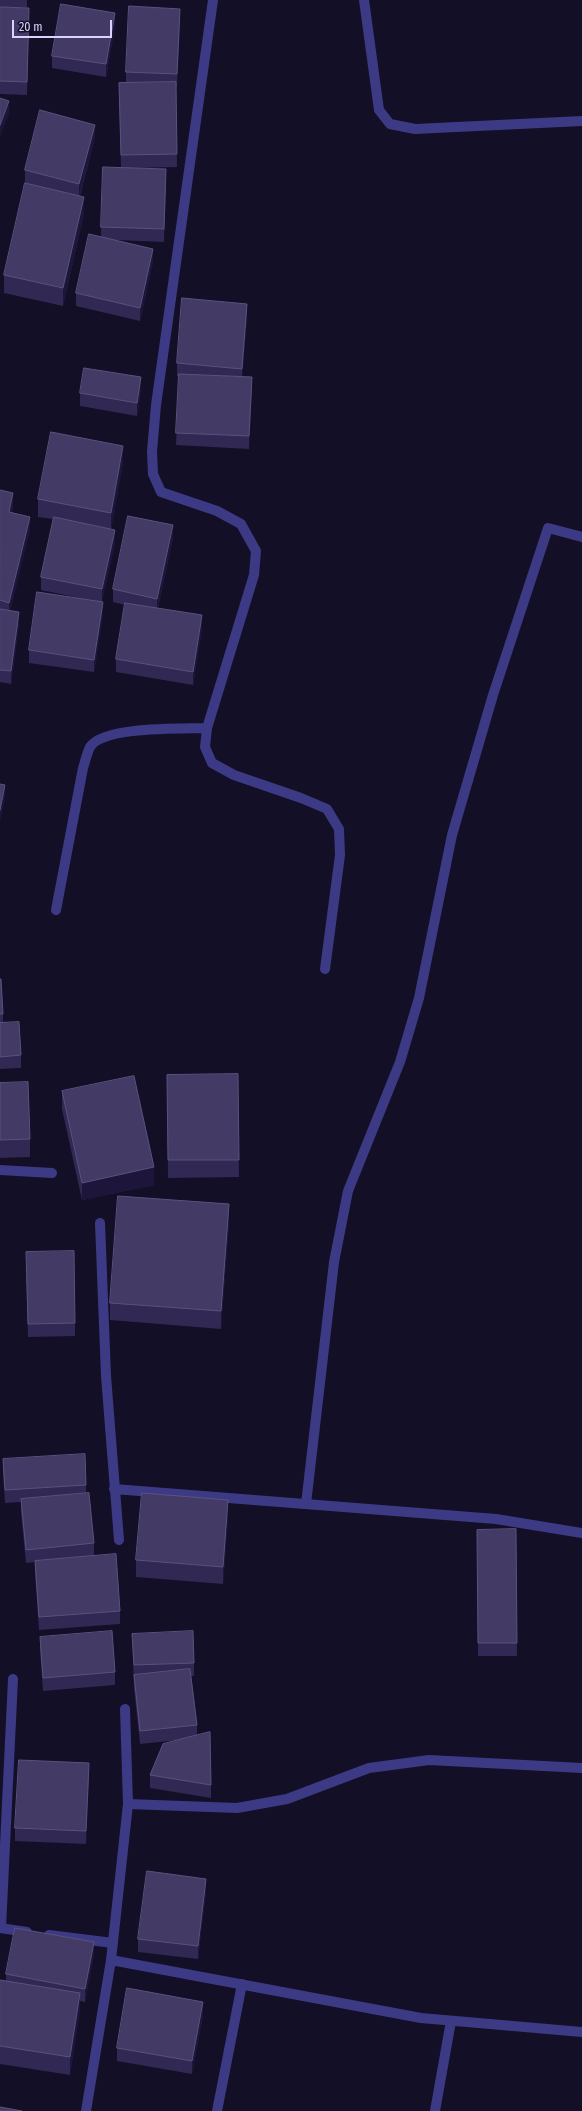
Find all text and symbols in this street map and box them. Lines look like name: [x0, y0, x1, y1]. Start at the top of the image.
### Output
scale bar: [14, 12, 114, 38]
text: 20 m: [19, 20, 43, 34]

